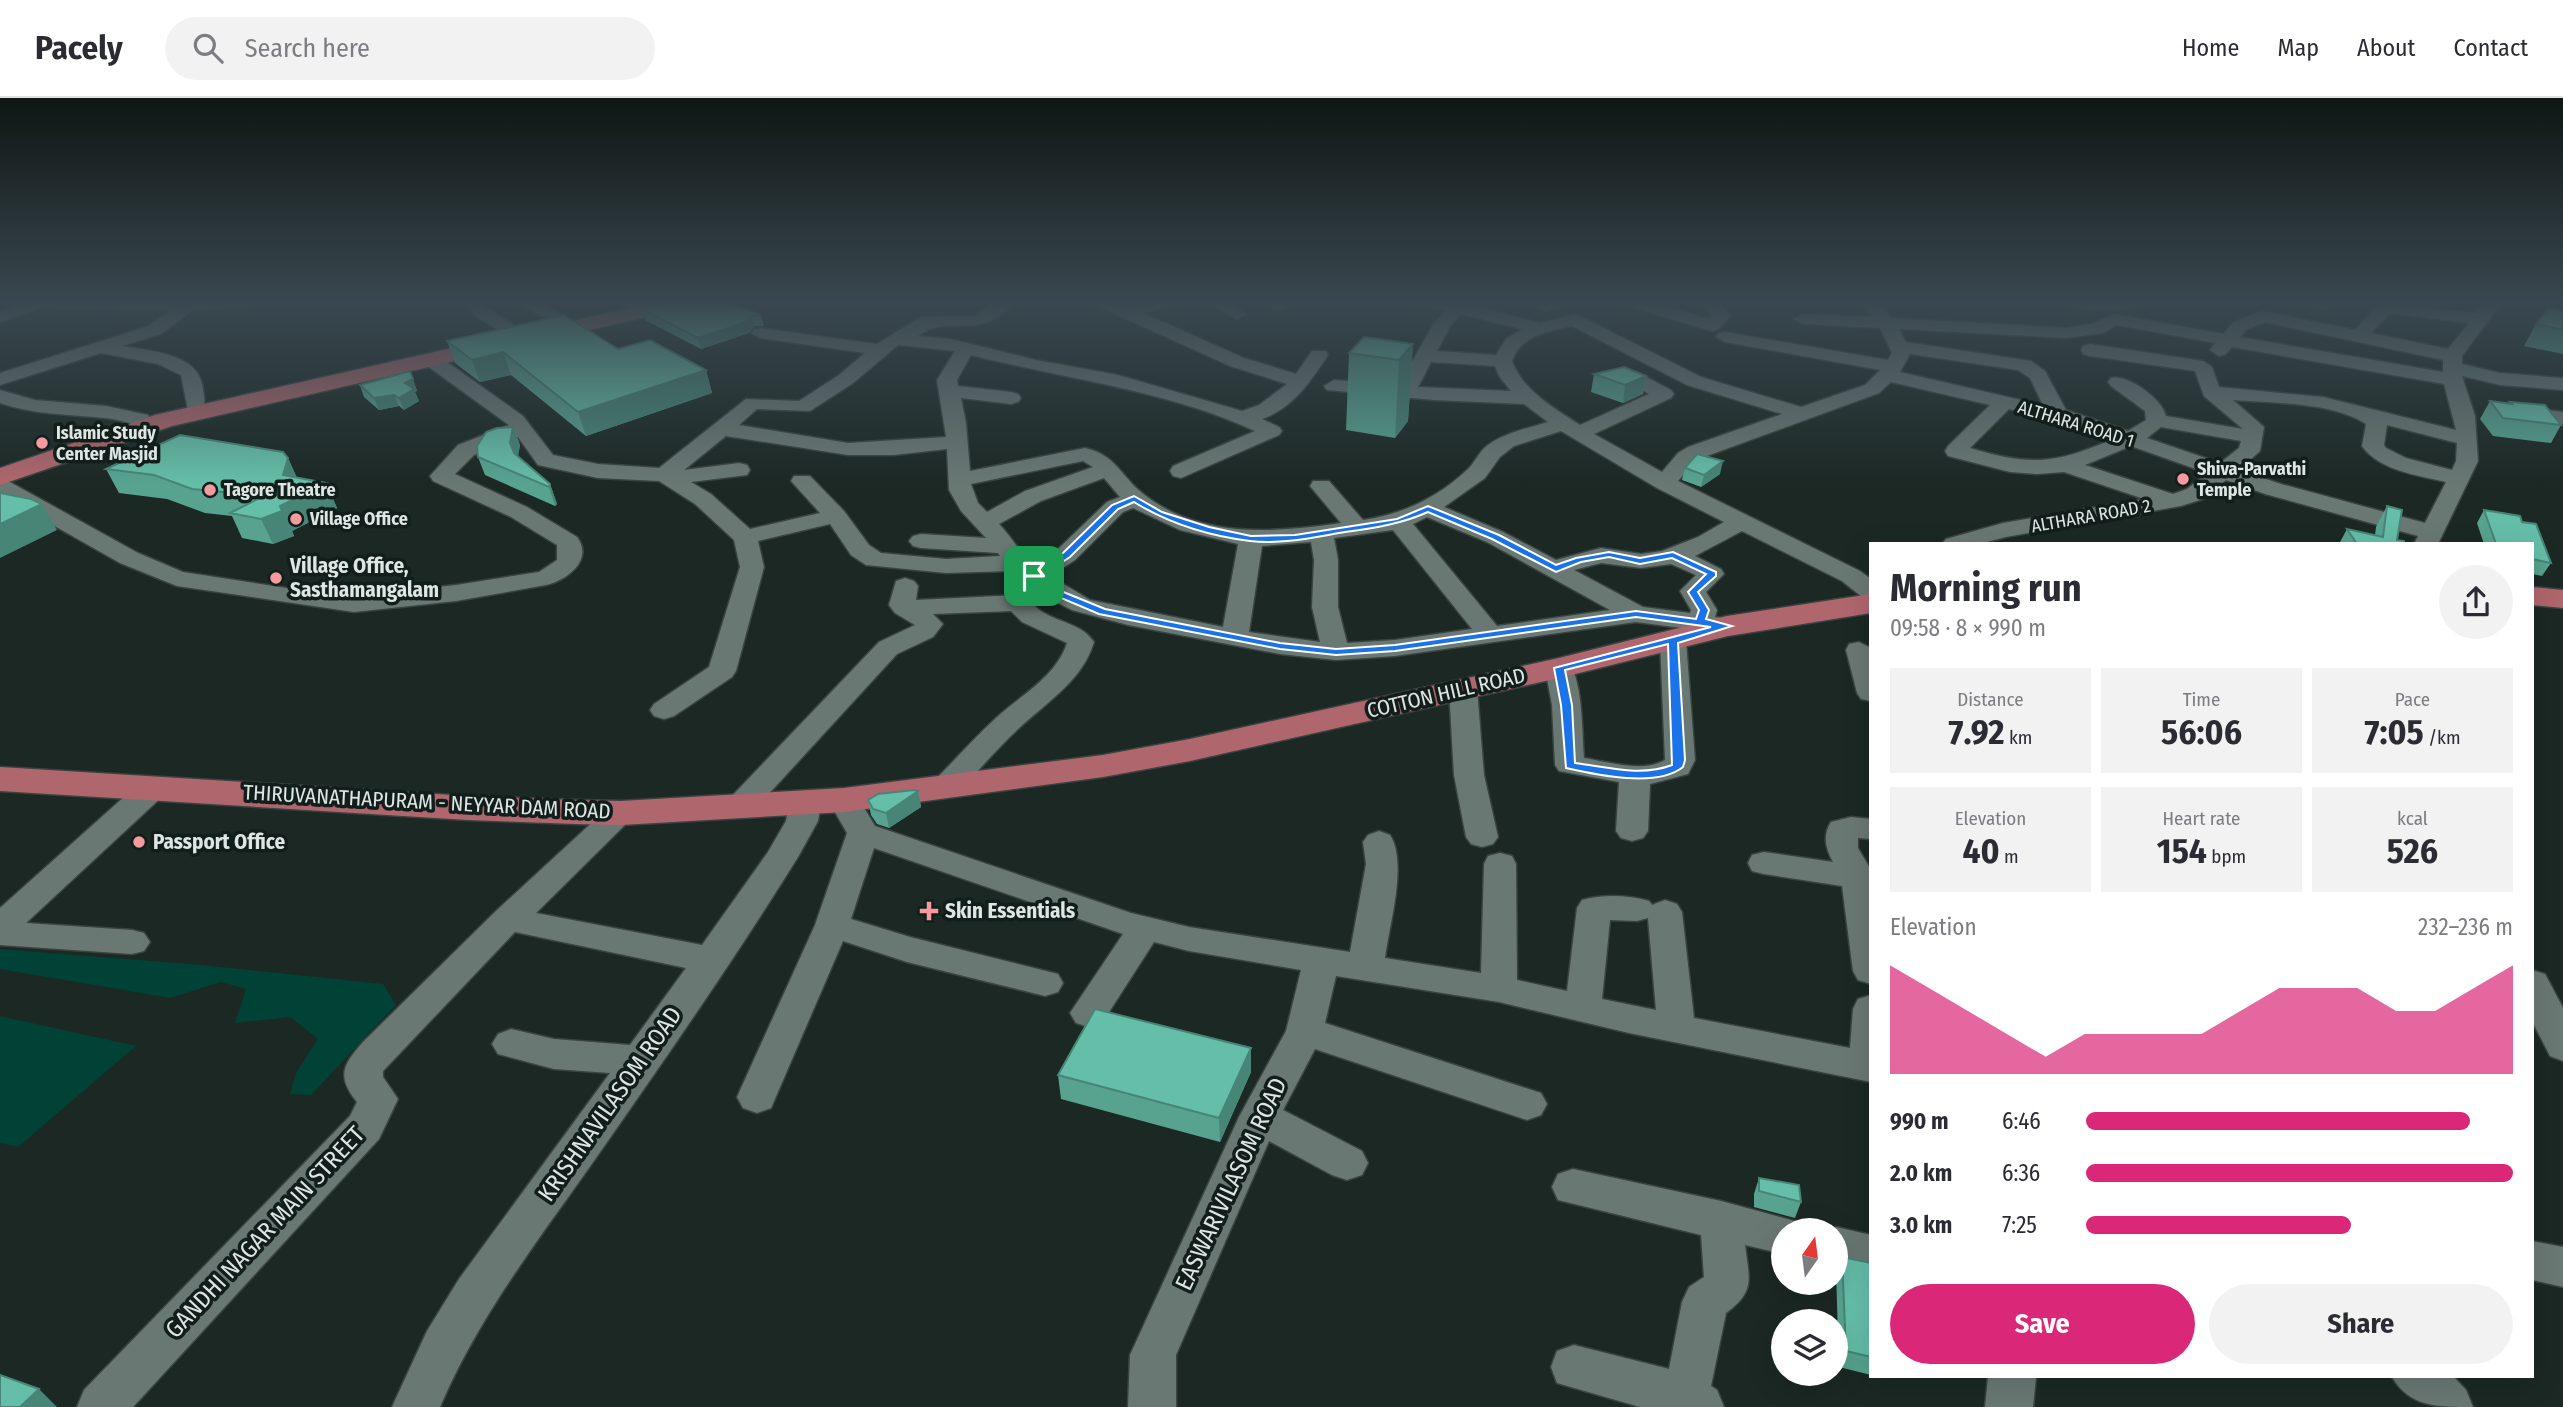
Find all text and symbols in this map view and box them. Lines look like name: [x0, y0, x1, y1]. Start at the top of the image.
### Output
search box: [165, 17, 655, 80]
text: Pacely: [35, 28, 123, 68]
icon: search: [189, 29, 227, 67]
text: Search here: [245, 33, 370, 64]
text: Home: [2182, 34, 2239, 62]
text: Map: [2277, 34, 2319, 62]
text: About: [2357, 34, 2415, 62]
text: Contact: [2453, 34, 2528, 62]
street label: ALTHARA ROAD 1: [2015, 396, 2137, 452]
place label: Islamic Study Center Masjid: [56, 422, 158, 465]
marker: Islamic Study Center Masjid: [34, 435, 50, 451]
place label: Shiva-Parvathi Temple: [2197, 458, 2306, 501]
marker: Shiva-Parvathi Temple: [2175, 471, 2191, 487]
place label: Tagore Theatre: [224, 479, 336, 501]
marker: Tagore Theatre: [202, 482, 218, 498]
street label: ALTHARA ROAD 2: [2029, 495, 2153, 537]
place label: Village Office: [309, 508, 408, 530]
marker: Village Office: [288, 511, 304, 527]
pin: [1004, 546, 1064, 606]
place label: Village Office, Sasthamangalam: [289, 553, 439, 603]
icon: arrive: [1015, 557, 1053, 595]
text: Morning run: [1890, 565, 2082, 611]
button: share: [2439, 565, 2513, 639]
marker: Village Office, Sasthamangalam: [268, 570, 284, 586]
text: 09:58 · 8 × 990 m: [1890, 614, 2046, 642]
street label: COTTON HILL ROAD: [1364, 662, 1528, 724]
text: Distance: [1957, 688, 2024, 711]
text: Time: [2183, 688, 2220, 711]
text: Pace: [2395, 688, 2430, 711]
text: 7.92: [1949, 711, 2005, 753]
text: 56:06: [2161, 711, 2242, 753]
text: 7:05: [2364, 711, 2424, 753]
text: km: [2005, 726, 2032, 749]
text: /km: [2424, 726, 2461, 749]
street label: THIRUVANATHAPURAM - NEYYAR DAM ROAD: [243, 779, 611, 825]
text: Elevation: [1955, 807, 2026, 830]
text: Heart rate: [2162, 807, 2241, 830]
text: kcal: [2397, 807, 2428, 830]
place label: Passport Office: [153, 829, 285, 855]
text: 40: [1962, 830, 2000, 872]
text: 154: [2157, 830, 2207, 872]
text: 526: [2387, 830, 2438, 872]
marker: Passport Office: [131, 834, 147, 850]
text: m: [2000, 845, 2019, 868]
text: bpm: [2207, 845, 2246, 868]
place label: Skin Essentials: [945, 898, 1075, 924]
marker: Skin Essentials: [919, 901, 939, 921]
text: Elevation: [1890, 913, 1977, 941]
text: 232–236 m: [2418, 913, 2513, 941]
street label: KRISHNAVILASOM ROAD: [532, 1001, 688, 1207]
street label: EASWARIVILASOM ROAD: [1169, 1073, 1293, 1295]
text: 990 m: [1890, 1107, 1949, 1135]
text: 6:46: [2002, 1107, 2041, 1135]
street label: GANDHI NAGAR MAIN STREET: [160, 1121, 370, 1343]
text: 2.0 km: [1890, 1159, 1952, 1187]
text: 6:36: [2002, 1159, 2040, 1187]
text: 3.0 km: [1890, 1211, 1952, 1239]
text: 7:25: [2002, 1211, 2037, 1239]
north arrow: [1771, 1218, 1848, 1295]
map controls: [1771, 1218, 1848, 1386]
button: Save: [1890, 1284, 2195, 1364]
button: Share: [2209, 1284, 2513, 1364]
button: layers: [1771, 1309, 1848, 1386]

